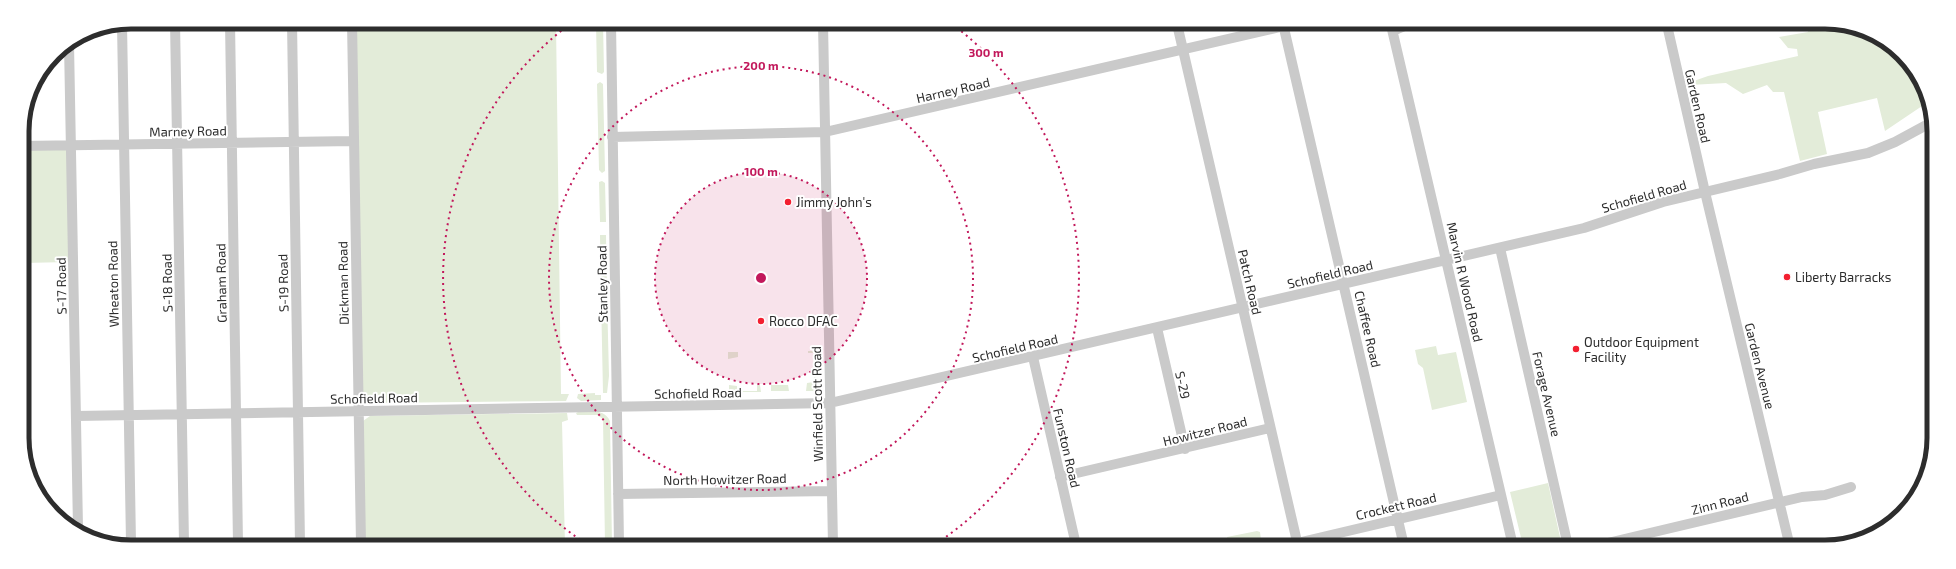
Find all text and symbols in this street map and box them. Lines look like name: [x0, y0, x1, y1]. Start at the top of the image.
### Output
text: 300 m: [968, 45, 1004, 59]
text: 200 m: [743, 58, 779, 72]
street label: Garden Road: [1682, 68, 1714, 144]
street label: Harney Road: [915, 74, 991, 106]
street label: Marney Road: [149, 122, 227, 140]
text: 100 m: [744, 164, 778, 178]
street label: Schofield Road: [1600, 176, 1688, 216]
place label: Jimmy John's: [796, 194, 872, 210]
marker: Jimmy John's: [783, 197, 793, 207]
street label: Marvin R Wood Road: [1443, 221, 1487, 343]
street label: Wheaton Road: [104, 240, 122, 328]
street label: Dickman Road: [334, 241, 352, 325]
street label: Graham Road: [212, 243, 230, 323]
street label: Stanley Road: [593, 245, 611, 323]
street label: Patch Road: [1235, 248, 1265, 316]
street label: S-18 Road: [158, 254, 176, 312]
street label: S-19 Road: [274, 254, 292, 312]
street label: Schofield Road: [1286, 256, 1374, 292]
street label: S-17 Road: [53, 257, 69, 315]
place label: Liberty Barracks: [1795, 269, 1891, 285]
centre of rings: [754, 271, 768, 285]
marker: Liberty Barracks: [1782, 272, 1792, 282]
street label: Chaffee Road: [1351, 289, 1385, 369]
place label: Rocco DFAC: [769, 313, 838, 329]
marker: Rocco DFAC: [756, 316, 766, 326]
street label: Garden Avenue: [1742, 321, 1778, 411]
street label: Schofield Road: [971, 330, 1059, 366]
place label: Outdoor Equipment Facility: [1584, 334, 1699, 365]
marker: Outdoor Equipment Facility: [1571, 344, 1581, 354]
street label: Winfield Scott Road: [808, 346, 826, 462]
street label: Forage Avenue: [1529, 350, 1565, 438]
street label: S-29: [1172, 370, 1194, 400]
street label: Schofield Road: [654, 384, 742, 402]
street label: Schofield Road: [330, 389, 418, 407]
street label: Funston Road: [1050, 407, 1084, 489]
street label: Howitzer Road: [1161, 413, 1249, 449]
street label: North Howitzer Road: [663, 470, 787, 488]
street label: Zinn Road: [1690, 488, 1750, 518]
street label: Crockett Road: [1354, 489, 1438, 523]

